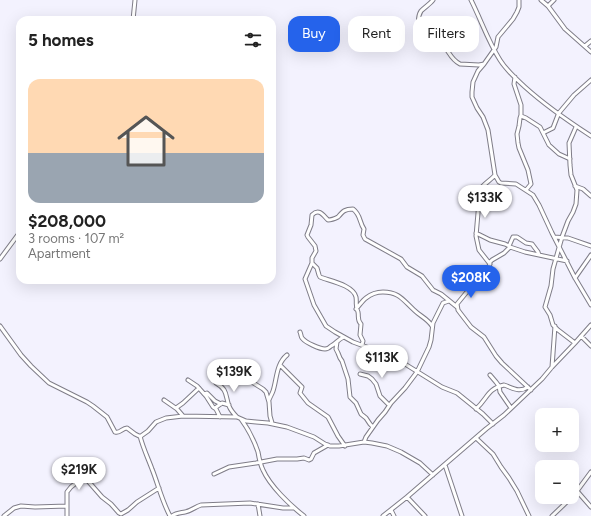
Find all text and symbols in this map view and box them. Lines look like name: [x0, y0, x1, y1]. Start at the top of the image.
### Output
chip: Buy: [288, 16, 340, 52]
chip: Rent: [348, 16, 405, 52]
chip: Filters: [413, 16, 479, 52]
icon: filters: [242, 29, 264, 51]
text: 5 homes: [28, 30, 94, 50]
icon: home: [110, 105, 182, 177]
pin: $133K: [457, 185, 513, 219]
text: $133K: [467, 190, 503, 205]
text: $208,000: [28, 211, 106, 231]
text: 3 rooms · 107 m²: [28, 231, 124, 246]
text: Apartment: [28, 246, 91, 261]
pin: $208K: [443, 265, 499, 299]
text: $208K: [451, 270, 491, 285]
pin: $113K: [354, 345, 410, 379]
text: $113K: [365, 350, 399, 365]
pin: $139K: [206, 359, 262, 393]
text: $139K: [216, 364, 252, 379]
map controls: [535, 408, 579, 504]
button: +: [535, 408, 579, 452]
pin: $219K: [51, 457, 107, 491]
button: −: [535, 460, 579, 504]
text: $219K: [61, 462, 97, 477]

